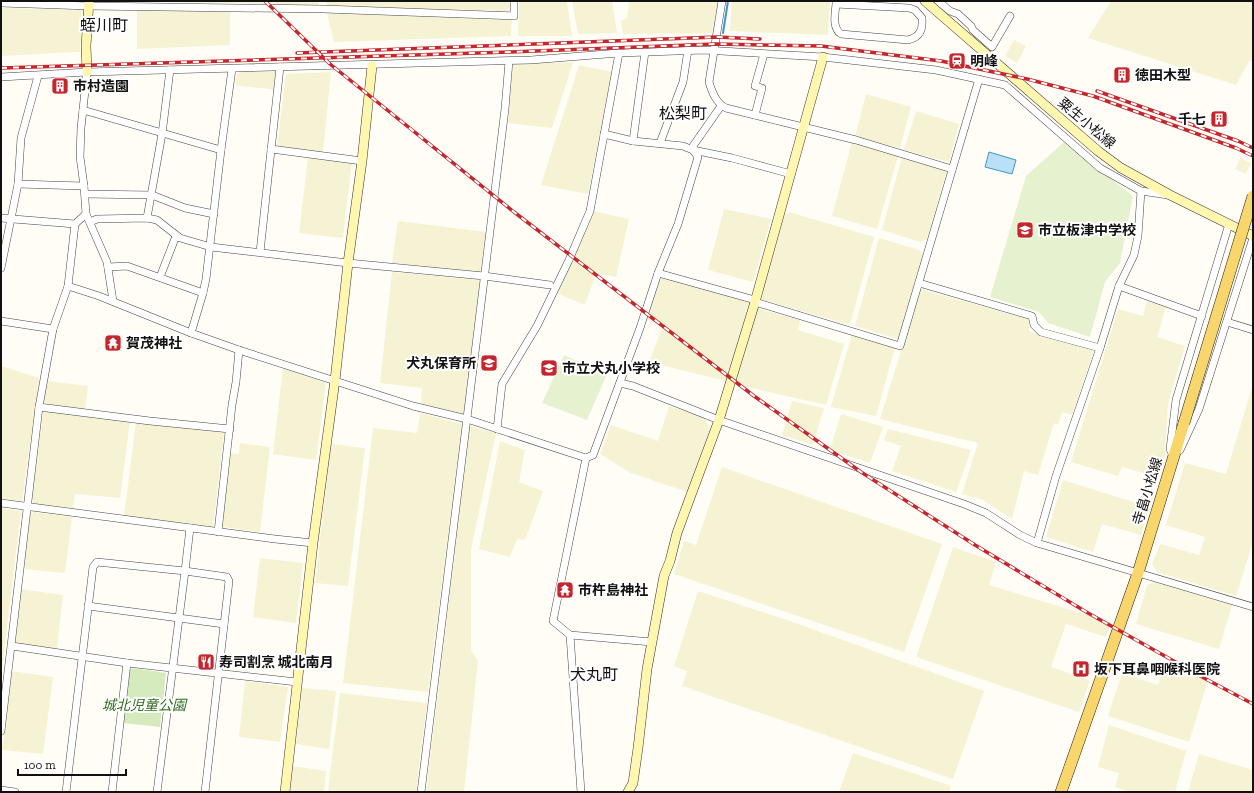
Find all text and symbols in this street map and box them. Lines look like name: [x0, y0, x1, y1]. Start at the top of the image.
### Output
district label: 蛭川町: [80, 16, 128, 35]
station icon: 明峰: [947, 51, 967, 71]
place label: 明峰: [970, 53, 998, 70]
building icon: 徳田木型: [1112, 65, 1132, 85]
place label: 徳田木型: [1135, 67, 1191, 84]
building icon: 市村造園: [50, 76, 70, 96]
place label: 市村造園: [73, 78, 129, 95]
street label: 粟生小松線: [1054, 94, 1119, 152]
district label: 松梨町: [659, 104, 707, 123]
building icon: 千七: [1209, 109, 1229, 129]
place label: 千七: [1178, 111, 1206, 128]
school or university icon: 市立板津中学校: [1015, 220, 1035, 240]
place label: 市立板津中学校: [1038, 222, 1136, 239]
temple icon: 賀茂神社: [103, 333, 123, 353]
place label: 賀茂神社: [126, 335, 182, 352]
school or university icon: 犬丸保育所: [479, 353, 499, 373]
place label: 犬丸保育所: [406, 355, 476, 372]
school or university icon: 市立犬丸小学校: [539, 358, 559, 378]
place label: 市立犬丸小学校: [562, 360, 660, 377]
street label: 寺畠小松線: [1129, 455, 1166, 527]
temple icon: 市杵島神社: [555, 580, 575, 600]
place label: 市杵島神社: [578, 582, 648, 599]
restaurant icon: 寿司割烹 城北南月: [196, 652, 216, 672]
place label: 寿司割烹 城北南月: [219, 654, 334, 671]
hospital icon: 坂下耳鼻咽喉科医院: [1071, 659, 1091, 679]
place label: 坂下耳鼻咽喉科医院: [1094, 661, 1220, 678]
district label: 犬丸町: [570, 665, 618, 684]
park label: 城北児童公園: [102, 697, 188, 714]
scale bar: [18, 751, 126, 777]
text: 100 m: [24, 758, 56, 772]

